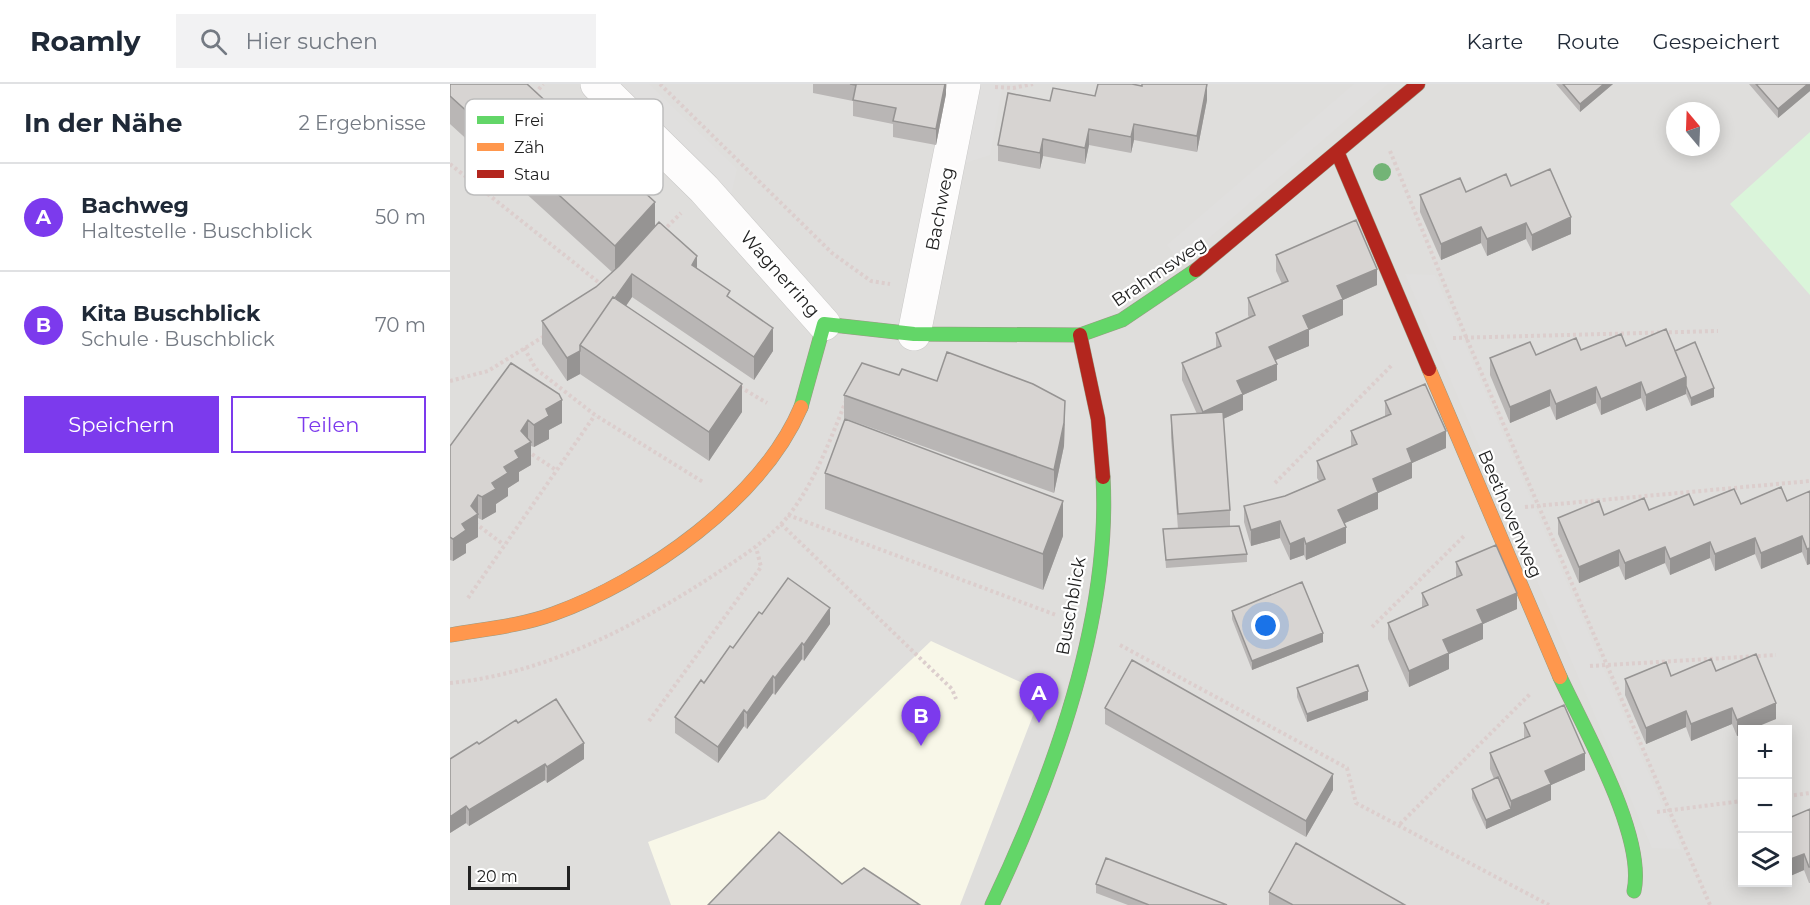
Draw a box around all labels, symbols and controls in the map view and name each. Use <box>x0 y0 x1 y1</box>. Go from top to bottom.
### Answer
search box <box>176 14 596 68</box>
text: Roamly <box>30 24 140 58</box>
icon: search <box>197 25 230 58</box>
text: Hier suchen <box>245 28 378 55</box>
text: Karte <box>1467 29 1523 54</box>
text: Route <box>1556 29 1619 54</box>
text: Gespeichert <box>1652 29 1780 54</box>
legend <box>465 99 663 195</box>
north arrow <box>1666 102 1720 156</box>
text: In der Nähe <box>24 107 182 139</box>
text: 2 Ergebnisse <box>298 111 426 135</box>
text: Frei <box>514 111 544 130</box>
text: Zäh <box>514 138 545 157</box>
text: Stau <box>514 165 550 184</box>
street label: Bachweg <box>921 165 959 253</box>
text: Bachweg <box>81 192 189 219</box>
text: A <box>36 205 51 229</box>
text: 50 m <box>375 205 426 229</box>
text: Haltestelle · Buschblick <box>81 219 312 243</box>
street label: Wagnerring <box>736 226 824 322</box>
street label: Brahmsweg <box>1108 232 1210 312</box>
text: Kita Buschblick <box>81 300 260 327</box>
text: B <box>36 313 51 337</box>
text: 70 m <box>375 313 426 337</box>
text: Schule · Buschblick <box>81 327 275 351</box>
button: Speichern <box>24 396 219 453</box>
button: Teilen <box>231 396 426 453</box>
street label: Beethovenweg <box>1473 447 1547 581</box>
street label: Buschblick <box>1052 555 1090 657</box>
your location <box>1251 611 1280 640</box>
pin: A <box>1020 674 1058 723</box>
pin: B <box>902 696 940 746</box>
map controls <box>1738 725 1792 887</box>
button: + <box>1738 725 1792 779</box>
button: − <box>1738 779 1792 833</box>
button: layers <box>1738 833 1792 887</box>
scale bar <box>468 863 570 890</box>
text: 20 m <box>477 867 518 886</box>

